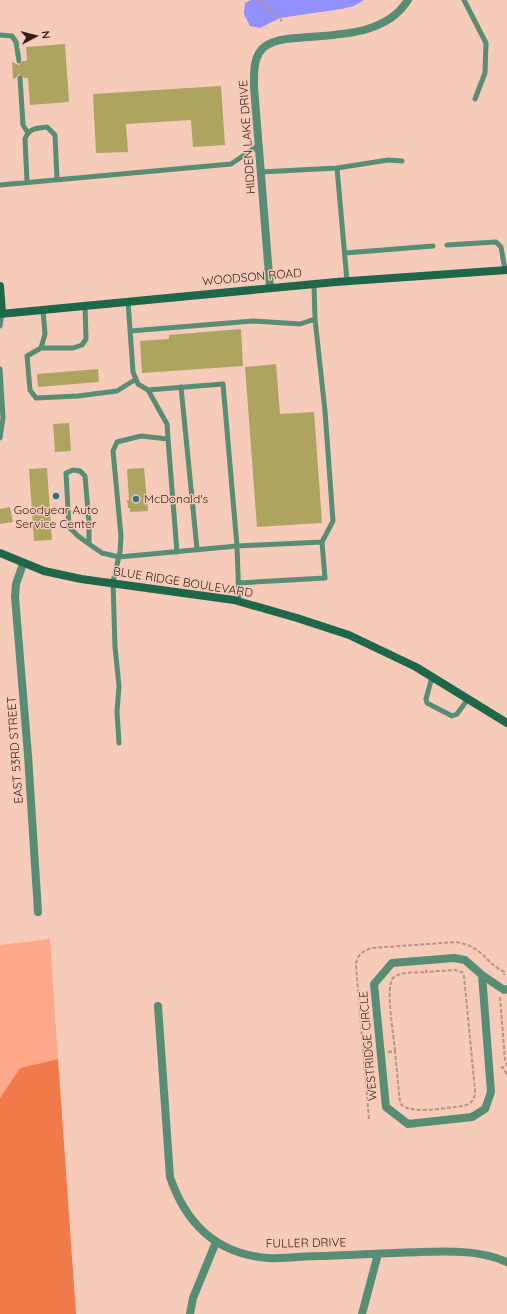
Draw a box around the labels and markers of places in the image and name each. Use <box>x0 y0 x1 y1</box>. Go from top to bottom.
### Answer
marker: Goodyear Auto Service Center <box>51 491 61 501</box>
place label: McDonald's <box>144 491 209 506</box>
marker: McDonald's <box>131 494 141 504</box>
place label: Goodyear Auto Service Center <box>14 502 98 531</box>

